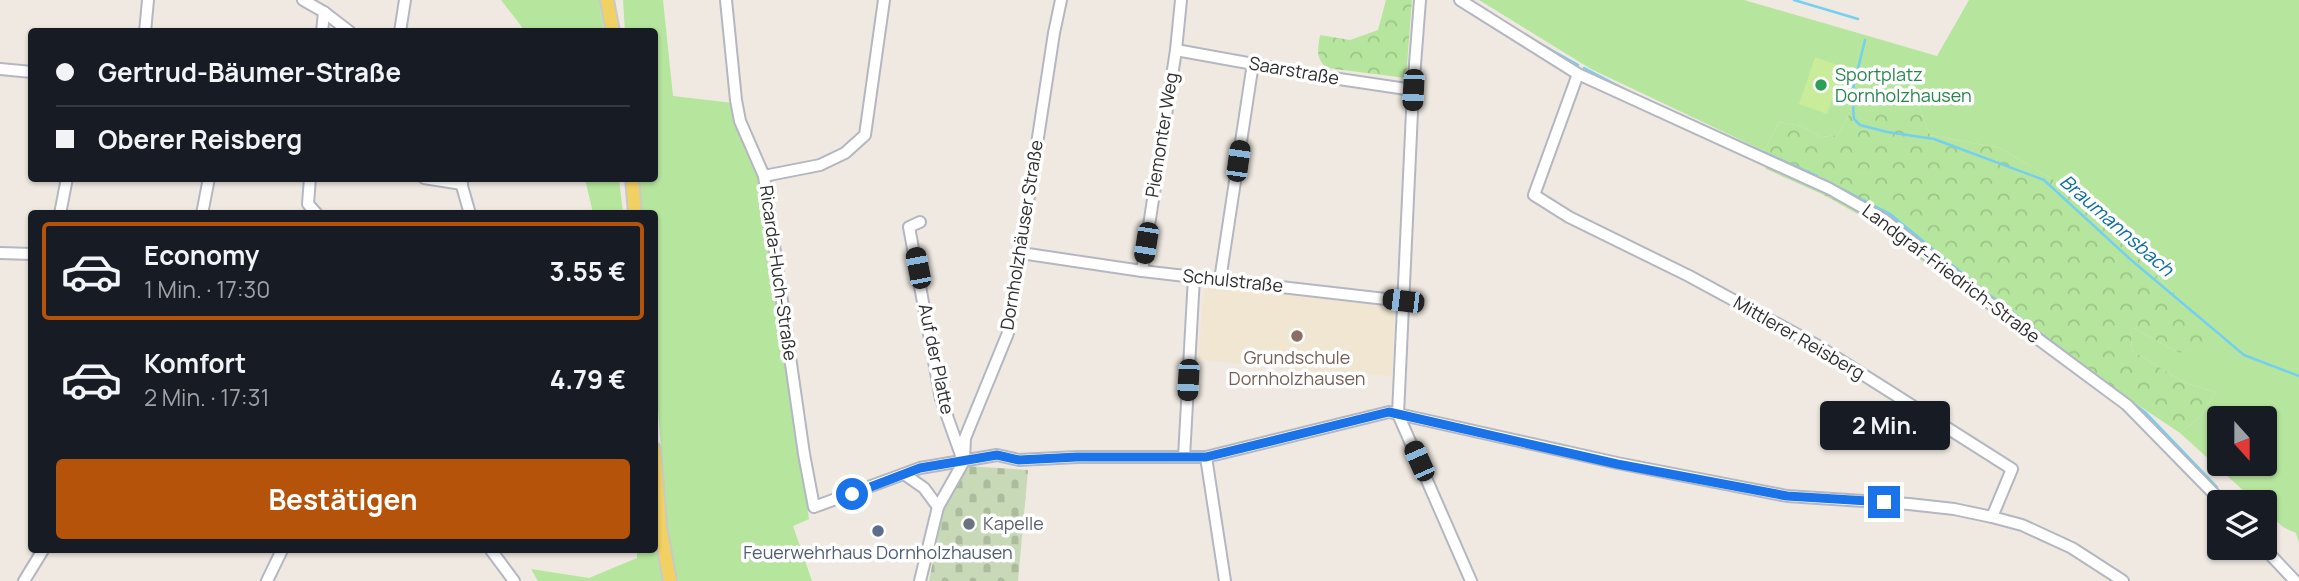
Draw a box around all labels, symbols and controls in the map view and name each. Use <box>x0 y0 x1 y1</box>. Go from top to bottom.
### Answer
street label: Saarstraße <box>1247 50 1341 90</box>
text: Gertrud-Bäumer-Straße <box>98 54 401 90</box>
place label: Sportplatz Dornholzhausen <box>1835 62 1972 107</box>
car <box>1402 68 1425 112</box>
street label: Piemonter Weg <box>1139 71 1183 199</box>
marker: Sportplatz Dornholzhausen <box>1813 77 1829 93</box>
text: Oberer Reisberg <box>98 121 302 157</box>
street label: Dornholzhäuser Straße <box>994 138 1048 332</box>
car <box>1225 139 1252 183</box>
water label: Braumannsbach <box>2055 168 2180 282</box>
street label: Ricarda-Huch-Straße <box>755 184 803 362</box>
street label: Landgraf-Friedrich-Straße <box>1858 198 2045 348</box>
car <box>1133 221 1160 265</box>
text: Economy <box>144 237 259 273</box>
icon: car <box>60 240 123 303</box>
car <box>904 245 933 291</box>
text: 3.55 € <box>550 253 626 289</box>
street label: Schulstraße <box>1182 263 1284 297</box>
text: 1 Min. · 17:30 <box>144 273 270 305</box>
car <box>1381 288 1426 314</box>
street label: Mittlerer Reisberg <box>1729 290 1870 384</box>
street label: Auf der Platte <box>914 301 960 416</box>
marker: Grundschule Dornholzhausen <box>1289 328 1305 344</box>
text: Komfort <box>144 345 246 381</box>
place label: Grundschule Dornholzhausen <box>1229 345 1365 390</box>
icon: car <box>60 348 123 411</box>
car <box>1177 358 1200 402</box>
text: 4.79 € <box>550 361 626 397</box>
text: 2 Min. · 17:31 <box>144 381 269 413</box>
callout: 2 Min. <box>1819 400 1949 449</box>
north arrow <box>2207 406 2277 476</box>
map controls <box>2207 406 2277 560</box>
text: 2 Min. <box>1852 409 1918 441</box>
car <box>1401 438 1438 484</box>
button: Bestätigen <box>56 459 630 539</box>
route start <box>836 478 868 510</box>
route end <box>1868 486 1900 518</box>
button: layers <box>2207 490 2277 560</box>
place label: Kapelle <box>983 511 1044 535</box>
marker: Kapelle <box>961 516 977 532</box>
marker: Feuerwehrhaus Dornholzhausen <box>870 523 886 539</box>
place label: Feuerwehrhaus Dornholzhausen <box>743 540 1013 564</box>

